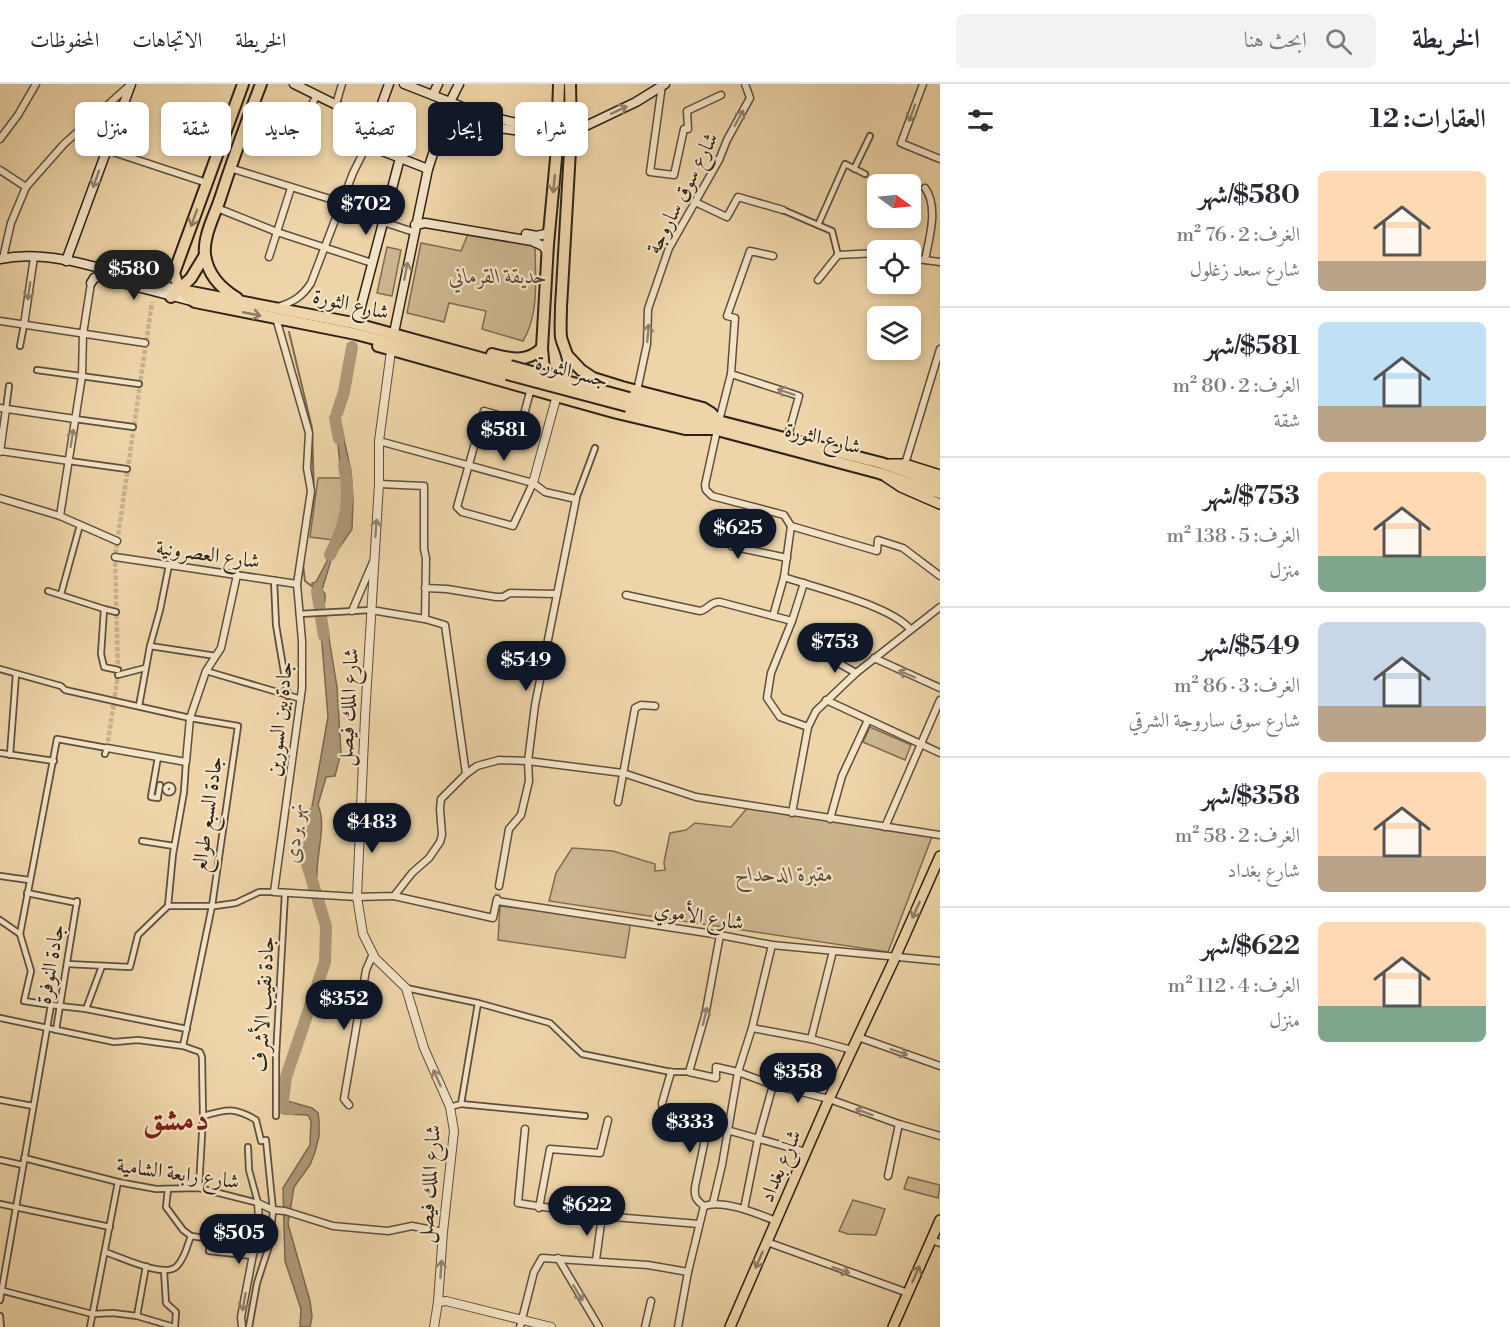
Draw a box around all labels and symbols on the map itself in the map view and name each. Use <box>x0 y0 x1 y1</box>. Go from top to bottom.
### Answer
one-way arrow <box>609 104 627 116</box>
one-way arrow <box>906 104 917 122</box>
one-way arrow <box>733 110 745 127</box>
street label: شارع سوق ساروجة <box>641 128 728 260</box>
one-way arrow <box>90 169 101 188</box>
one-way arrow <box>548 174 559 194</box>
north arrow <box>867 174 921 228</box>
pin: $702 <box>330 185 402 236</box>
one-way arrow <box>187 208 198 227</box>
pin: $580 <box>98 250 170 301</box>
one-way arrow <box>401 261 412 281</box>
park label: حديقة القرماني <box>449 264 547 293</box>
one-way arrow <box>23 280 34 300</box>
street label: شارع الثورة <box>309 284 391 330</box>
one-way arrow <box>242 309 262 320</box>
one-way arrow <box>643 324 654 344</box>
street label: جسر الثورة <box>532 350 611 394</box>
one-way arrow <box>777 386 796 397</box>
pin: $581 <box>468 411 540 462</box>
street label: شارع الثورة <box>781 417 864 465</box>
one-way arrow <box>67 428 78 448</box>
pin: $625 <box>702 509 774 560</box>
one-way arrow <box>371 518 382 538</box>
street label: شارع العصرونية <box>154 535 261 579</box>
pin: $753 <box>799 623 871 674</box>
pin: $549 <box>490 641 562 692</box>
street label: شارع الملك فيصل <box>333 647 369 767</box>
street label: جادة بين السورين <box>261 660 299 778</box>
one-way arrow <box>898 668 916 679</box>
street label: جادة السبع طوالع <box>187 755 234 874</box>
water label: نهر بردى <box>279 802 310 864</box>
pin: $483 <box>336 803 408 854</box>
park label: مقبرة الدحداح <box>735 862 833 893</box>
street label: شارع الأموي <box>652 894 746 941</box>
one-way arrow <box>910 900 922 918</box>
street label: جادة النوفرة <box>31 922 71 1006</box>
street label: جادة نقيب الأشرف <box>244 935 281 1073</box>
pin: $352 <box>308 980 380 1031</box>
one-way arrow <box>700 1007 711 1026</box>
one-way arrow <box>889 1047 908 1058</box>
pin: $358 <box>762 1053 834 1104</box>
one-way arrow <box>431 1069 442 1087</box>
district label: دمشق <box>143 1100 209 1141</box>
pin: $333 <box>654 1103 726 1154</box>
one-way arrow <box>855 1105 874 1116</box>
street label: شارع الملك فيصل <box>413 1124 451 1244</box>
street label: شارع بغداد <box>754 1126 811 1208</box>
street label: شارع رابعة الشامية <box>114 1152 241 1199</box>
pin: $622 <box>551 1186 623 1237</box>
pin: $505 <box>203 1214 275 1265</box>
one-way arrow <box>753 1250 764 1269</box>
one-way arrow <box>435 1259 446 1279</box>
one-way arrow <box>831 1265 850 1276</box>
one-way arrow <box>911 1265 923 1283</box>
one-way arrow <box>573 1284 585 1301</box>
one-way arrow <box>238 1291 249 1311</box>

